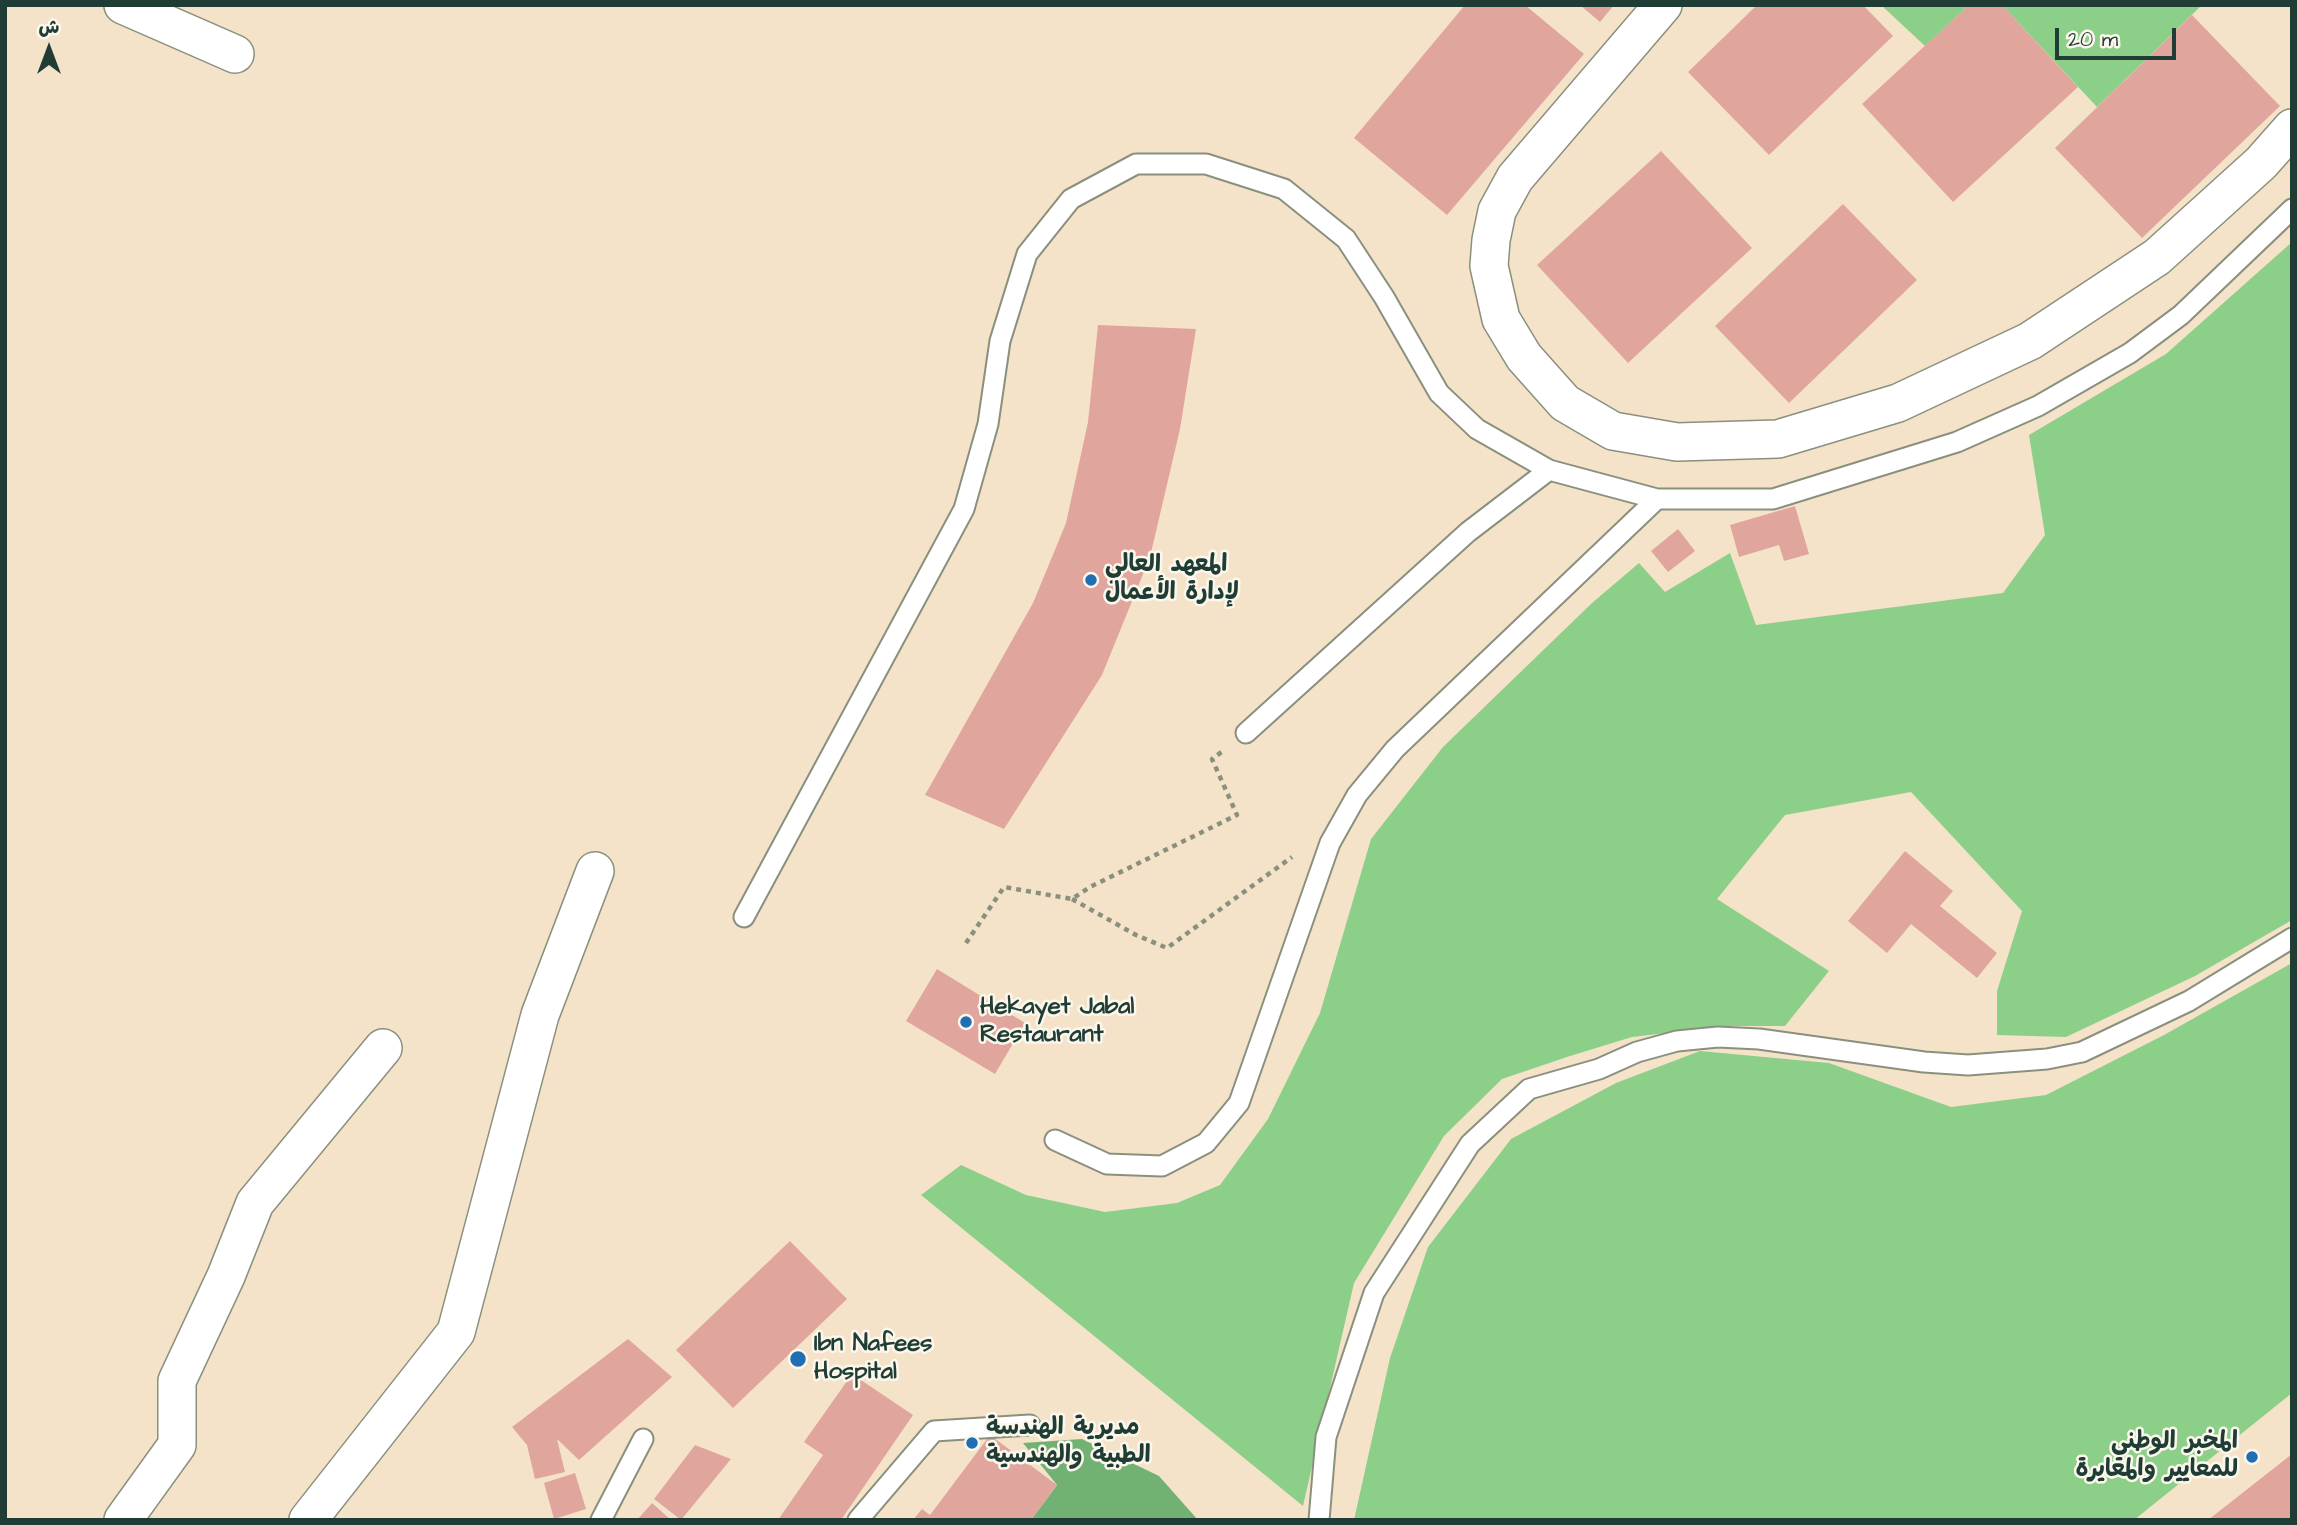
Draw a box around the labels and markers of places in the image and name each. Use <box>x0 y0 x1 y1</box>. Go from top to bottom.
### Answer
place label: المعهد العالي لإدارة الأعمال <box>1105 552 1239 608</box>
marker: المعهد العالي لإدارة الأعمال <box>1083 572 1099 588</box>
place label: Hekayet Jabal Restaurant <box>980 994 1134 1050</box>
marker: Hekayet Jabal Restaurant <box>958 1014 974 1030</box>
place label: Ibn Nafees Hospital <box>814 1331 932 1387</box>
marker: Ibn Nafees Hospital <box>788 1349 808 1369</box>
place label: مديرية الهندسة الطبية والهندسية <box>986 1415 1151 1471</box>
place label: المخبر الوطني للمعايير والمعايرة <box>2075 1429 2238 1485</box>
marker: مديرية الهندسة الطبية والهندسية <box>964 1435 980 1451</box>
marker: المخبر الوطني للمعايير والمعايرة <box>2244 1449 2260 1465</box>

